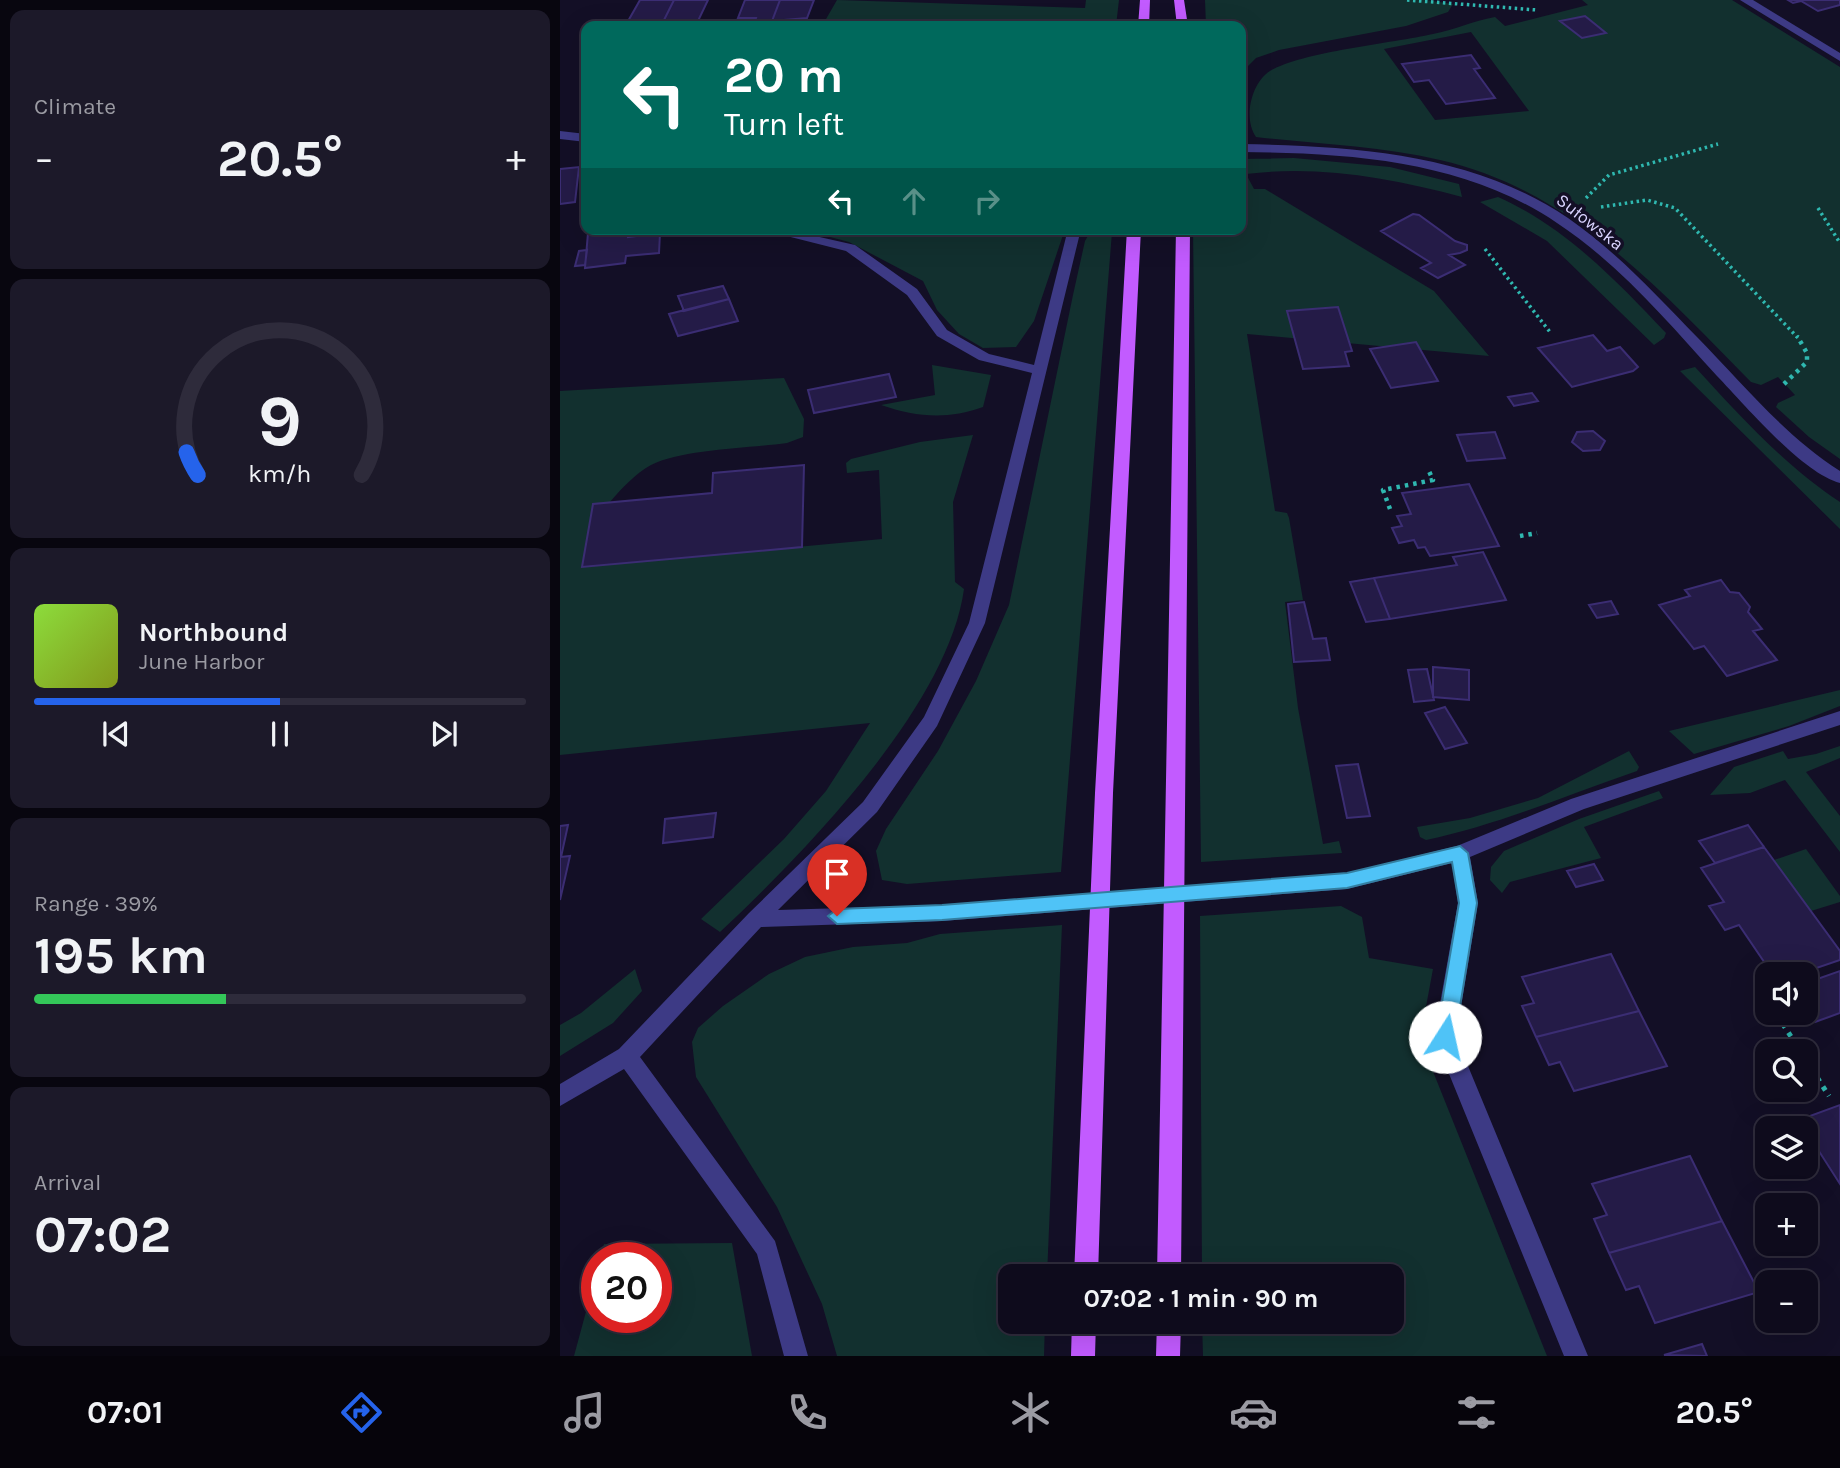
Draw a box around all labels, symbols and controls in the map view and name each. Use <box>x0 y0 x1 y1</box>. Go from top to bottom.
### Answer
text: 20 m <box>724 47 844 104</box>
icon: left <box>609 49 700 140</box>
text: Climate <box>34 93 116 120</box>
text: Turn left <box>724 106 844 143</box>
text: 20.5° <box>217 128 343 189</box>
text: − <box>34 136 54 181</box>
text: + <box>506 136 526 181</box>
icon: left <box>822 182 860 220</box>
icon: ahead <box>895 182 933 220</box>
icon: right <box>968 182 1006 220</box>
street label: Sułowska <box>1552 189 1628 255</box>
text: 9 <box>258 378 302 463</box>
text: km/h <box>248 459 312 488</box>
text: Northbound <box>139 617 288 648</box>
text: June Harbor <box>139 648 264 675</box>
icon: previous <box>97 715 135 753</box>
icon: pause <box>261 715 299 753</box>
icon: next <box>425 715 463 753</box>
pin <box>807 844 867 916</box>
icon: arrive <box>818 855 856 893</box>
text: Range · 39% <box>34 890 158 917</box>
text: 195 km <box>34 925 208 986</box>
map controls <box>1755 962 1818 1333</box>
button: sound <box>1755 962 1818 1025</box>
position arrow <box>1408 1000 1482 1074</box>
button: search <box>1755 1039 1818 1102</box>
button: layers <box>1755 1116 1818 1179</box>
text: Arrival <box>34 1169 101 1196</box>
button: + <box>1755 1193 1818 1256</box>
text: 07:02 <box>34 1204 171 1265</box>
speed limit sign: 20 <box>581 1242 672 1333</box>
button: − <box>1755 1270 1818 1333</box>
text: 07:02 · 1 min · 90 m <box>1084 1283 1318 1314</box>
icon: directions <box>337 1388 386 1437</box>
icon: music <box>560 1388 609 1437</box>
icon: phone <box>783 1388 832 1437</box>
icon: climate <box>1006 1388 1055 1437</box>
icon: car <box>1229 1388 1278 1437</box>
icon: filters <box>1452 1388 1501 1437</box>
text: 07:01 <box>87 1394 163 1431</box>
text: 20.5° <box>1675 1394 1753 1431</box>

